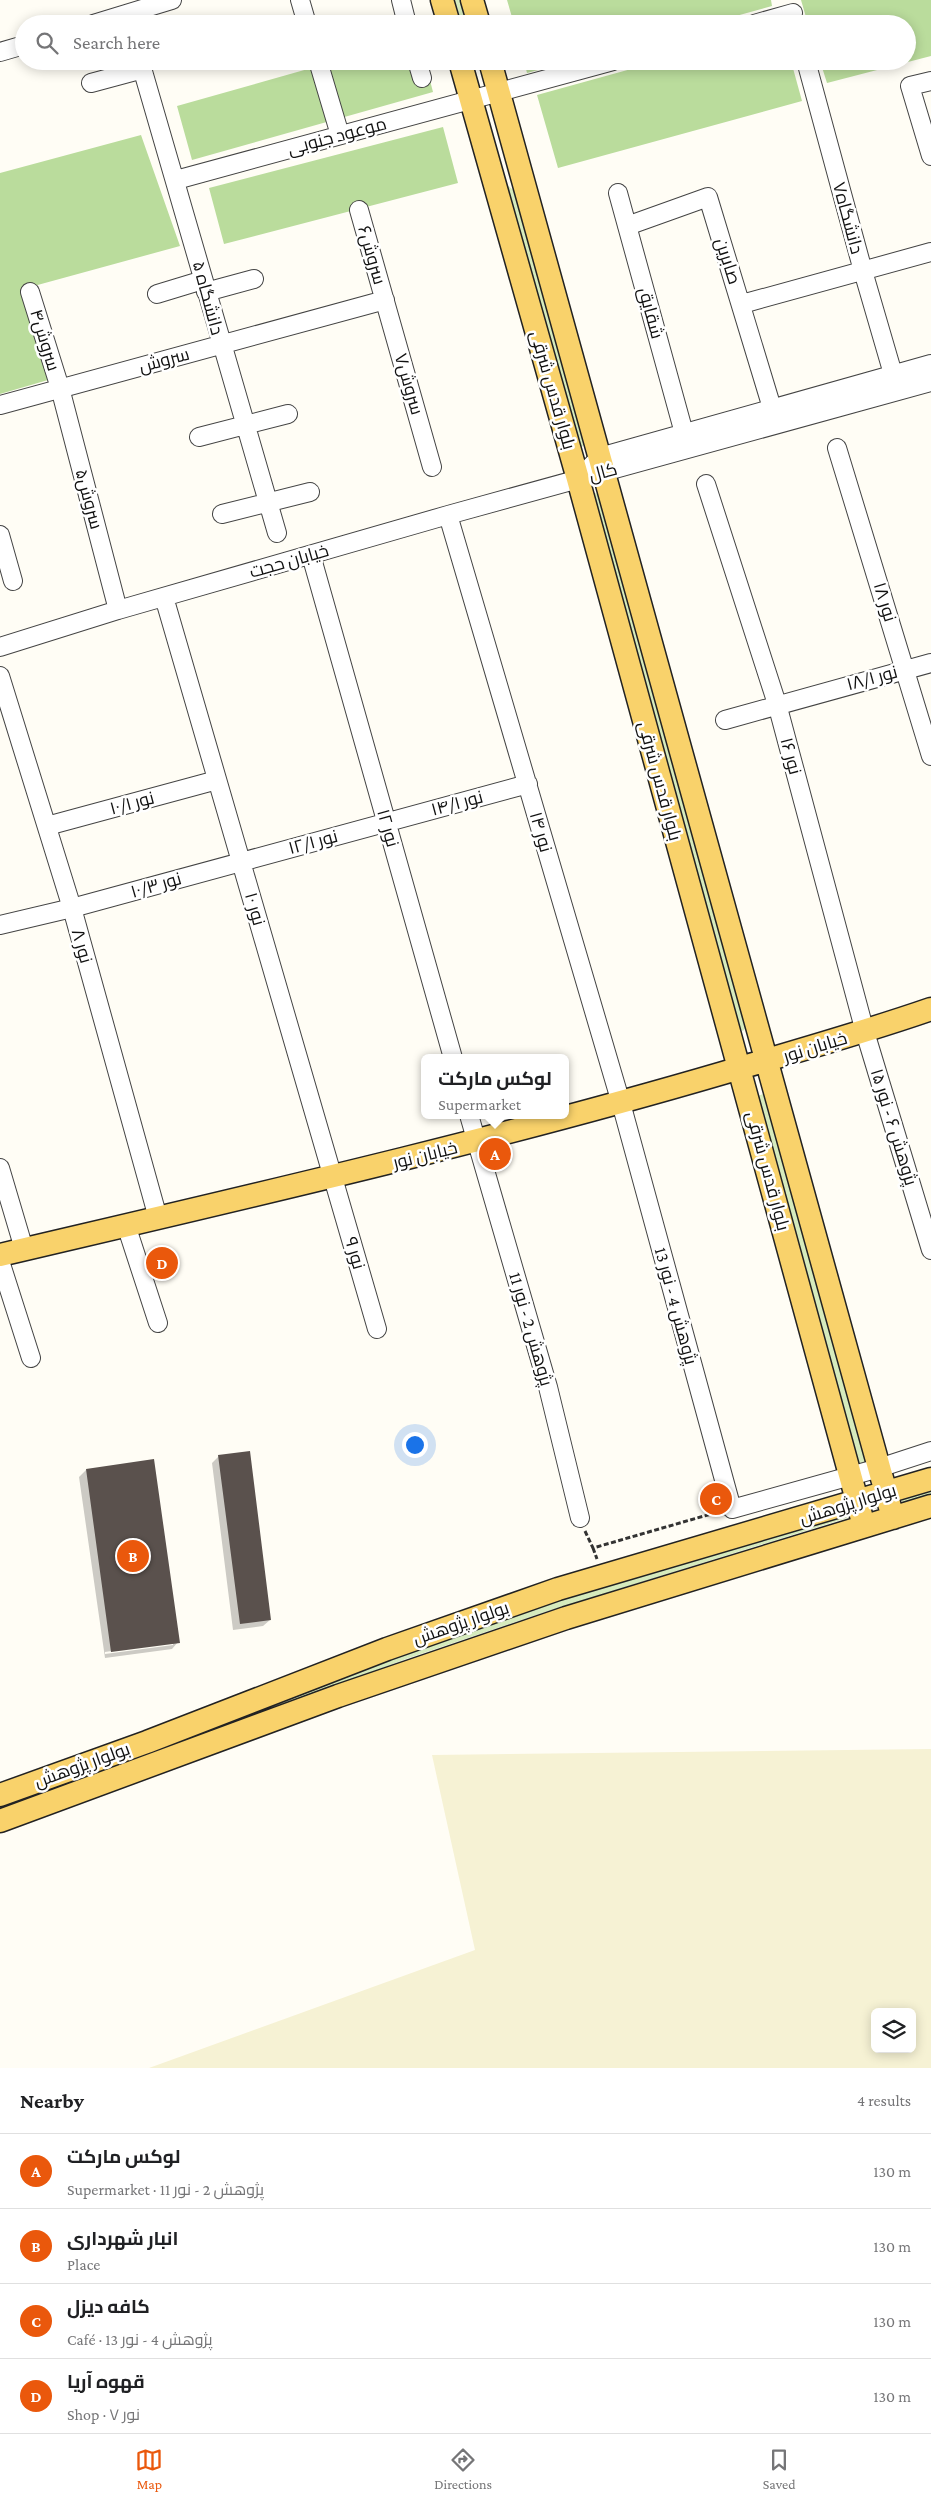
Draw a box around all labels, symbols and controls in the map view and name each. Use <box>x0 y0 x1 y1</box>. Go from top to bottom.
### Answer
search box <box>15 15 916 70</box>
icon: search <box>33 29 61 57</box>
text: Search here <box>73 32 160 53</box>
street label: موعود جنوبی <box>285 113 389 160</box>
street label: دانشگاه۷ <box>829 180 867 256</box>
street label: سروش۶ <box>353 223 390 287</box>
street label: صابرین <box>710 235 745 287</box>
street label: دانشگاه ۵ <box>189 259 227 337</box>
street label: شقایق <box>633 285 667 342</box>
street label: سروش۴ <box>25 307 64 374</box>
street label: بلوار قدس شرقی <box>526 328 580 452</box>
street label: سروش <box>136 344 192 377</box>
street label: سروش۷ <box>390 351 427 417</box>
street label: کال <box>587 459 620 486</box>
street label: سروش۵ <box>70 467 107 532</box>
street label: خیابان حجت <box>247 540 331 583</box>
street label: نور ۱۸ <box>869 580 900 624</box>
street label: نور ۱۸/۱ <box>844 662 900 695</box>
street label: بلوار قدس شرقی <box>634 719 686 843</box>
street label: نور ۱۶ <box>776 735 806 777</box>
street label: نور ۱۰/۱ <box>107 787 157 819</box>
street label: نور ۱۴/۱ <box>429 787 485 820</box>
street label: نور ۱۲ <box>372 807 403 849</box>
street label: نور ۱۴ <box>525 810 556 855</box>
street label: نور ۱۲/۱ <box>286 826 340 859</box>
street label: نور ۱۰/۳ <box>128 868 184 903</box>
street label: نور ۱۰ <box>240 890 269 928</box>
street label: نور ۸ <box>67 927 96 966</box>
street label: خیابان نور <box>780 1028 850 1067</box>
popup <box>421 1054 569 1119</box>
street label: پژوهش ۶ - نور ۱۵ <box>865 1066 921 1188</box>
text: لوکس مارکت <box>438 1068 552 1089</box>
text: Supermarket <box>438 1096 521 1113</box>
street label: بلوار قدس شرقی <box>742 1109 794 1233</box>
pin: A <box>479 1135 511 1173</box>
street label: خیابان نور <box>390 1137 460 1174</box>
street label: نور ۹ <box>340 1235 369 1272</box>
pin: D <box>146 1244 178 1282</box>
street label: پژوهش 4 - نور 13 <box>649 1245 701 1368</box>
street label: پژوهش 2 - نور 11 <box>503 1270 557 1389</box>
your location <box>402 1432 428 1458</box>
pin: C <box>700 1480 732 1518</box>
street label: بولوار پژوهش <box>797 1480 899 1530</box>
pin: B <box>117 1537 149 1575</box>
street label: بولوار پژوهش <box>410 1597 512 1651</box>
street label: بولوار پژوهش <box>31 1738 133 1793</box>
map controls <box>871 2008 916 2053</box>
button: layers <box>871 2008 916 2053</box>
text: Nearby <box>20 2089 84 2113</box>
text: 4 results <box>857 2092 911 2109</box>
text: لوکس مارکت <box>67 2146 181 2167</box>
text: A <box>31 2163 41 2180</box>
text: 130 m <box>873 2163 911 2180</box>
text: Supermarket · پژوهش 2 - نور 11 <box>67 2181 264 2198</box>
text: انبار شهرداری <box>67 2228 178 2249</box>
text: B <box>31 2238 41 2255</box>
text: 130 m <box>873 2238 911 2255</box>
text: Place <box>67 2256 100 2273</box>
text: کافه دیزل <box>67 2296 150 2317</box>
text: C <box>31 2313 41 2330</box>
text: 130 m <box>873 2313 911 2330</box>
text: Café · پژوهش 4 - نور 13 <box>67 2331 212 2348</box>
text: قهوه آریا <box>67 2371 145 2392</box>
text: D <box>30 2388 42 2405</box>
text: 130 m <box>873 2388 911 2405</box>
text: Shop · نور ۷ <box>67 2406 140 2423</box>
tab: Map <box>135 2446 163 2492</box>
tab: Directions <box>434 2446 492 2492</box>
tab: Saved <box>763 2446 796 2492</box>

